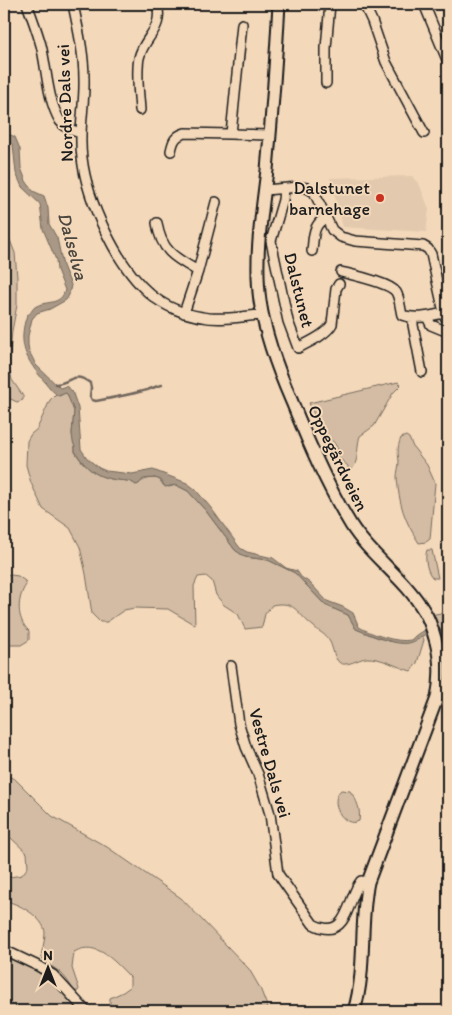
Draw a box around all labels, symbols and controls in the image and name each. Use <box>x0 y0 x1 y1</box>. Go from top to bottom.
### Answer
street label: Nordre Dals vei <box>52 44 78 162</box>
place label: Dalstunet barnehage <box>289 177 370 220</box>
marker: Dalstunet barnehage <box>374 192 386 204</box>
water label: Dalselva <box>53 210 93 283</box>
street label: Dalstunet <box>279 250 319 330</box>
street label: Oppegårdveien <box>303 401 373 515</box>
street label: Vestre Dals vei <box>244 706 296 820</box>
north arrow <box>22 942 72 992</box>
text: N <box>43 947 53 964</box>

